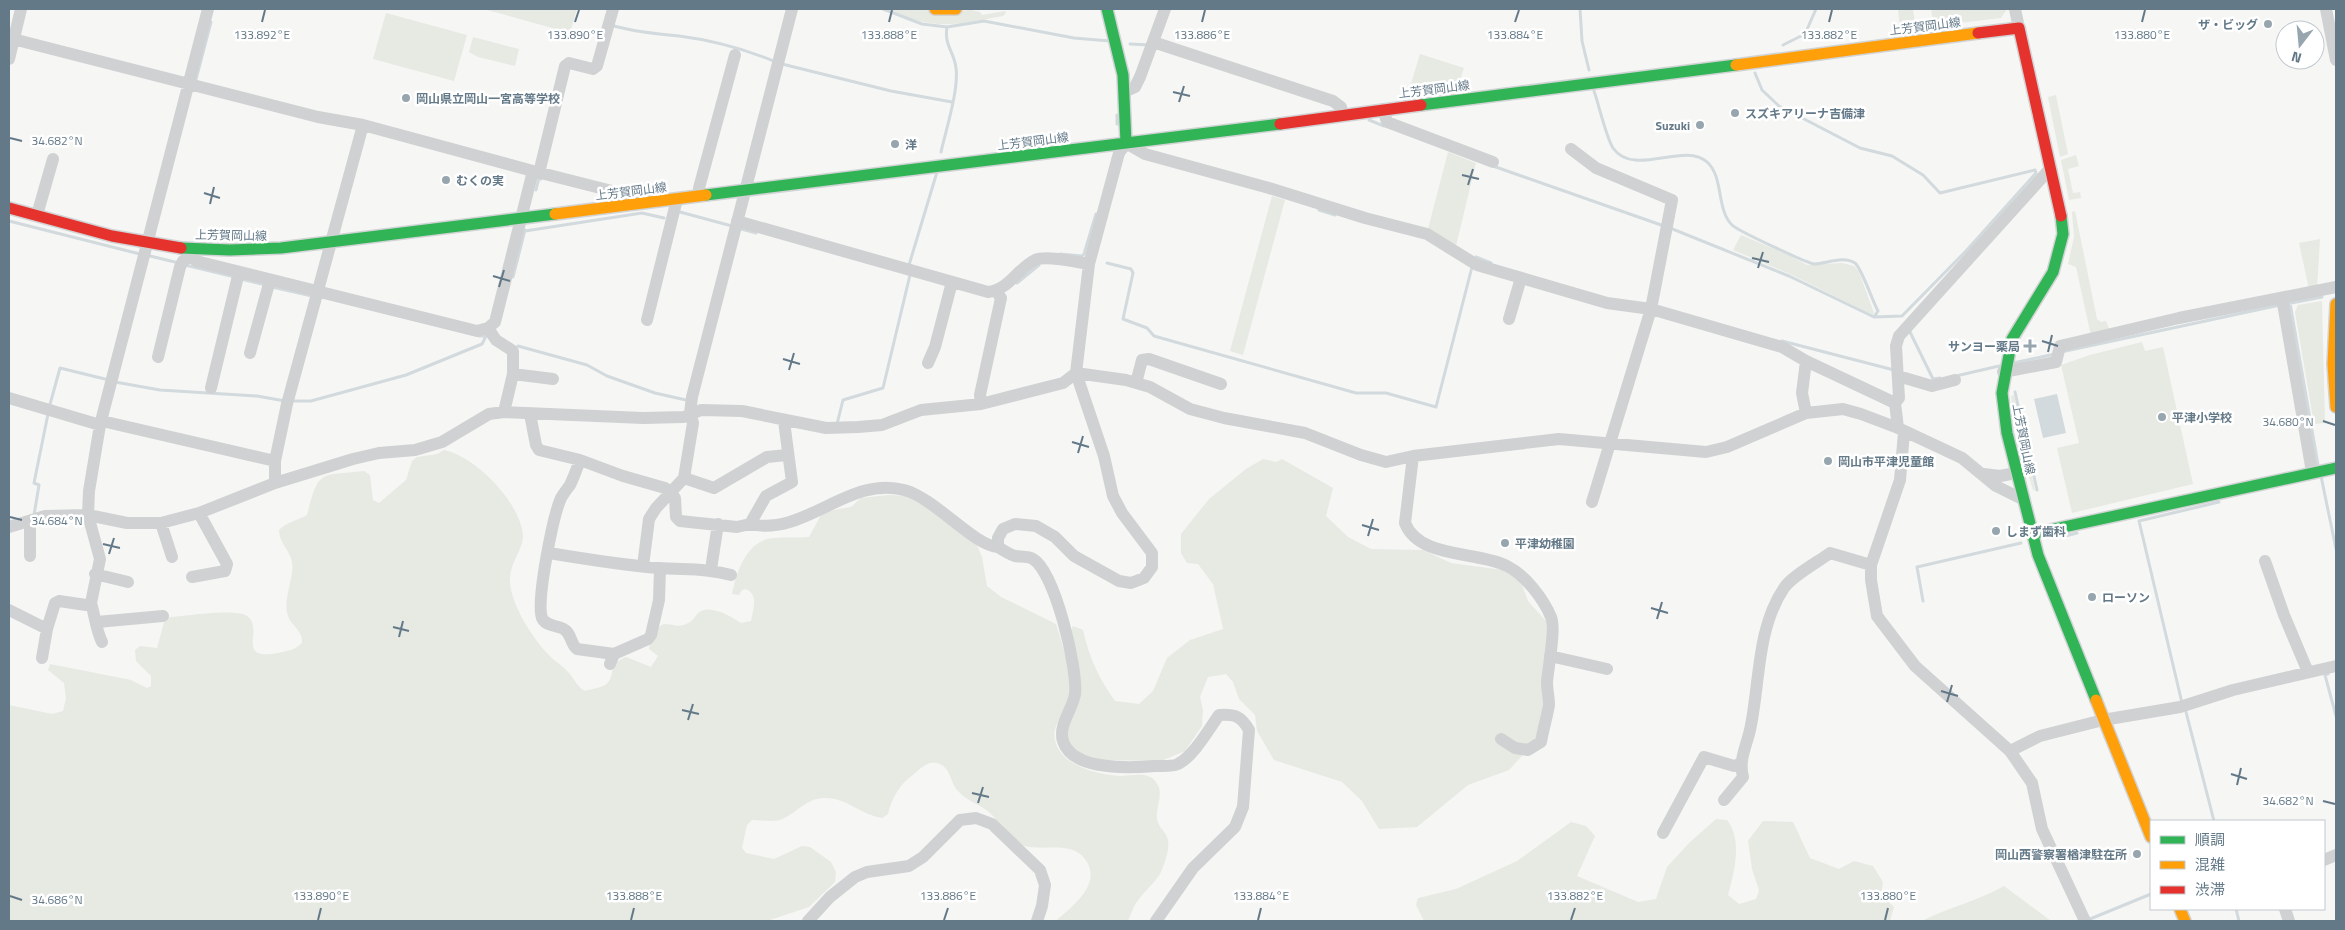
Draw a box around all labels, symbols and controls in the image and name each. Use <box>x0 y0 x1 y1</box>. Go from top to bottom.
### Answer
street label: 上芳賀岡山線 <box>1888 12 1962 40</box>
place label: ザ・ビッグ <box>2198 15 2258 34</box>
marker: ザ・ビッグ <box>2262 18 2274 30</box>
north arrow <box>2275 20 2325 70</box>
text: 133.892°E <box>234 25 290 44</box>
text: 133.890°E <box>547 25 603 44</box>
text: 133.888°E <box>861 25 917 44</box>
text: 133.886°E <box>1174 25 1230 44</box>
text: 133.884°E <box>1487 25 1543 44</box>
text: 133.882°E <box>1801 25 1857 44</box>
text: 133.880°E <box>2114 25 2170 44</box>
text: N <box>2289 47 2304 69</box>
street label: 上芳賀岡山線 <box>1397 75 1471 103</box>
place label: 岡山県立岡山一宮高等学校 <box>416 89 560 108</box>
marker: 岡山県立岡山一宮高等学校 <box>400 92 412 104</box>
place label: スズキアリーナ吉備津 <box>1745 104 1865 123</box>
marker: スズキアリーナ吉備津 <box>1729 107 1741 119</box>
place label: Suzuki <box>1655 116 1690 135</box>
marker: Suzuki <box>1694 119 1706 131</box>
street label: 上芳賀岡山線 <box>996 127 1070 155</box>
text: 34.682°N <box>31 131 83 150</box>
place label: 洋 <box>905 135 917 154</box>
marker: 洋 <box>889 138 901 150</box>
place label: むくの実 <box>456 171 504 190</box>
marker: むくの実 <box>440 174 452 186</box>
street label: 上芳賀岡山線 <box>594 177 668 205</box>
street label: 上芳賀岡山線 <box>195 225 267 245</box>
place label: サンヨー薬局 <box>1948 337 2020 356</box>
marker: サンヨー薬局 <box>2024 340 2036 352</box>
street label: 上芳賀岡山線 <box>2008 402 2040 476</box>
place label: 平津小学校 <box>2172 408 2232 427</box>
marker: 平津小学校 <box>2156 411 2168 423</box>
text: 34.680°N <box>2262 412 2314 431</box>
place label: 岡山市平津児童館 <box>1838 452 1934 471</box>
marker: 岡山市平津児童館 <box>1822 455 1834 467</box>
text: 34.684°N <box>31 511 83 530</box>
place label: しまず歯科 <box>2006 522 2066 541</box>
marker: しまず歯科 <box>1990 525 2002 537</box>
place label: 平津幼稚園 <box>1515 534 1575 553</box>
marker: 平津幼稚園 <box>1499 537 1511 549</box>
place label: ローソン <box>2102 588 2150 607</box>
marker: ローソン <box>2086 591 2098 603</box>
text: 34.682°N <box>2262 791 2314 810</box>
legend <box>2150 820 2325 910</box>
text: 順調 <box>2195 828 2225 851</box>
place label: 岡山西警察署楢津駐在所 <box>1995 845 2127 864</box>
marker: 岡山西警察署楢津駐在所 <box>2131 848 2143 860</box>
text: 混雑 <box>2195 853 2225 876</box>
text: 渋滞 <box>2195 878 2225 901</box>
text: 133.890°E <box>293 886 349 905</box>
text: 133.888°E <box>606 886 662 905</box>
text: 133.886°E <box>920 886 976 905</box>
text: 133.884°E <box>1233 886 1289 905</box>
text: 133.882°E <box>1547 886 1603 905</box>
text: 133.880°E <box>1860 886 1916 905</box>
text: 34.686°N <box>31 890 83 909</box>

